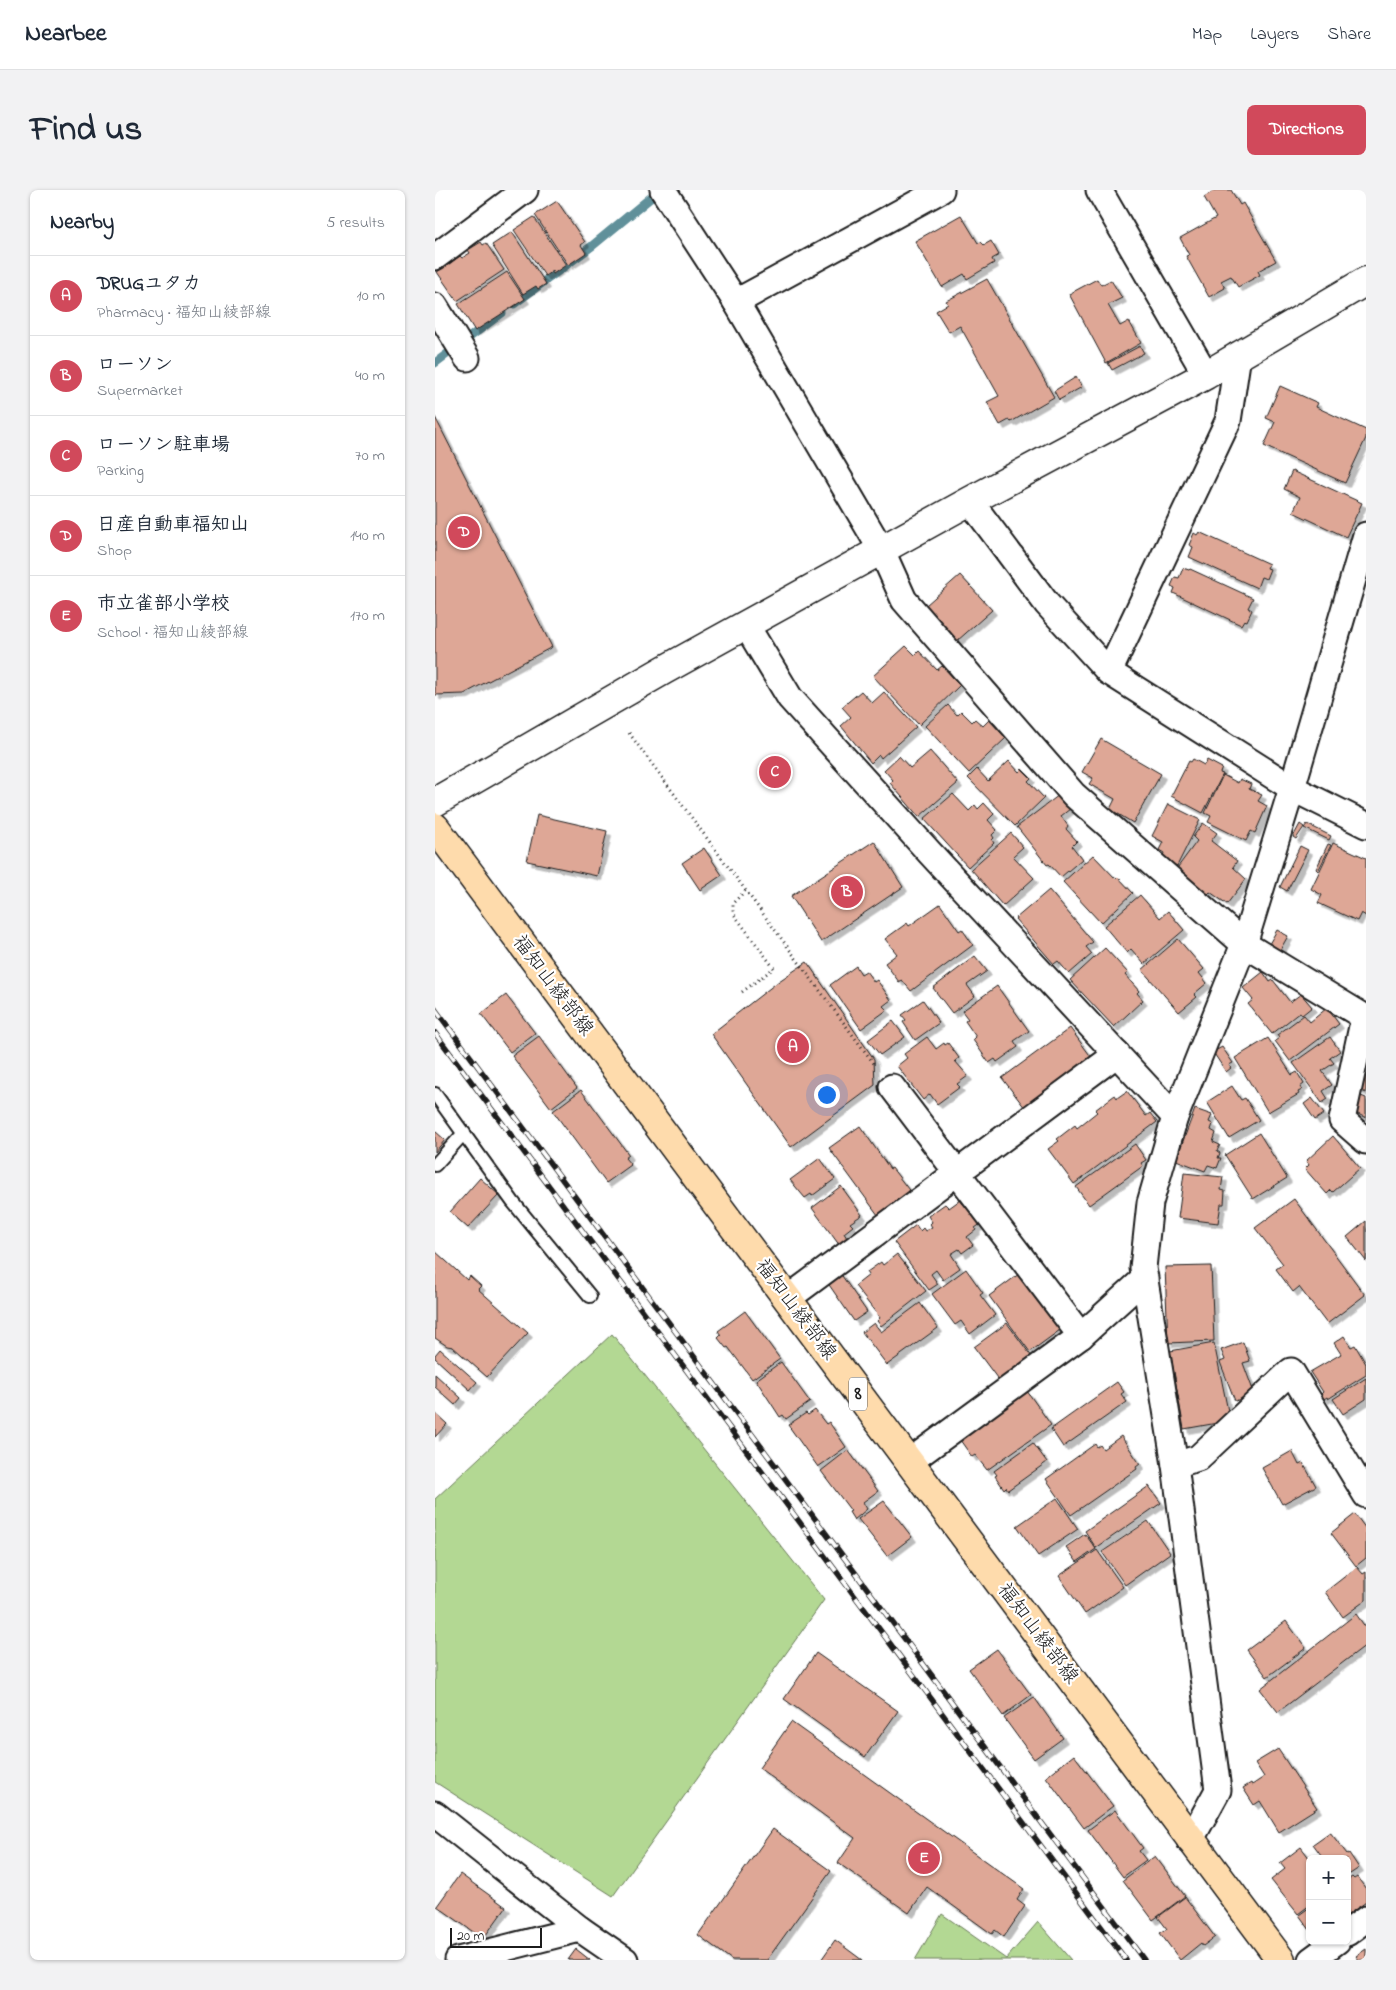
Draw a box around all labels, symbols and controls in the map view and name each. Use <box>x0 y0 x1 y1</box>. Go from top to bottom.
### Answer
text: Nearbee <box>25 17 107 52</box>
text: Map <box>1192 22 1222 48</box>
text: Layers <box>1250 22 1300 48</box>
text: Share <box>1328 22 1371 48</box>
text: Find us <box>30 105 142 156</box>
button: Directions <box>1247 105 1366 155</box>
text: Nearby <box>50 208 114 238</box>
text: 5 results <box>326 211 385 235</box>
text: DRUGユタカ <box>97 271 201 298</box>
text: A <box>61 284 71 308</box>
text: 10 m <box>357 284 385 308</box>
text: Pharmacy · 福知山綾部線 <box>97 301 271 325</box>
text: ローソン <box>97 352 173 379</box>
text: B <box>61 364 71 388</box>
text: 40 m <box>355 364 385 388</box>
text: Supermarket <box>97 379 183 403</box>
text: ローソン駐車場 <box>97 432 230 459</box>
text: C <box>62 444 70 468</box>
text: 70 m <box>355 444 385 468</box>
text: Parking <box>97 459 144 483</box>
text: 日産自動車福知山 <box>97 512 249 539</box>
pin: D <box>448 513 480 551</box>
text: D <box>60 524 72 548</box>
text: 140 m <box>350 524 385 548</box>
text: Shop <box>97 539 132 563</box>
text: 市立雀部小学校 <box>97 591 230 618</box>
text: E <box>61 604 71 628</box>
text: 170 m <box>350 604 385 628</box>
text: School · 福知山綾部線 <box>97 621 248 645</box>
pin: C <box>759 753 791 791</box>
pin: B <box>831 873 863 911</box>
street label: 福知山綾部線 <box>504 929 600 1043</box>
pin: A <box>777 1028 809 1066</box>
your location <box>814 1082 840 1108</box>
street label: 福知山綾部線 <box>747 1253 843 1367</box>
road number: 8 <box>849 1378 867 1410</box>
street label: 福知山綾部線 <box>989 1577 1085 1691</box>
pin: E <box>908 1839 940 1877</box>
map controls <box>1306 1855 1351 1945</box>
button: + <box>1306 1855 1351 1900</box>
button: − <box>1306 1900 1351 1945</box>
scale bar <box>450 1925 543 1948</box>
text: 20 m <box>457 1926 484 1947</box>

